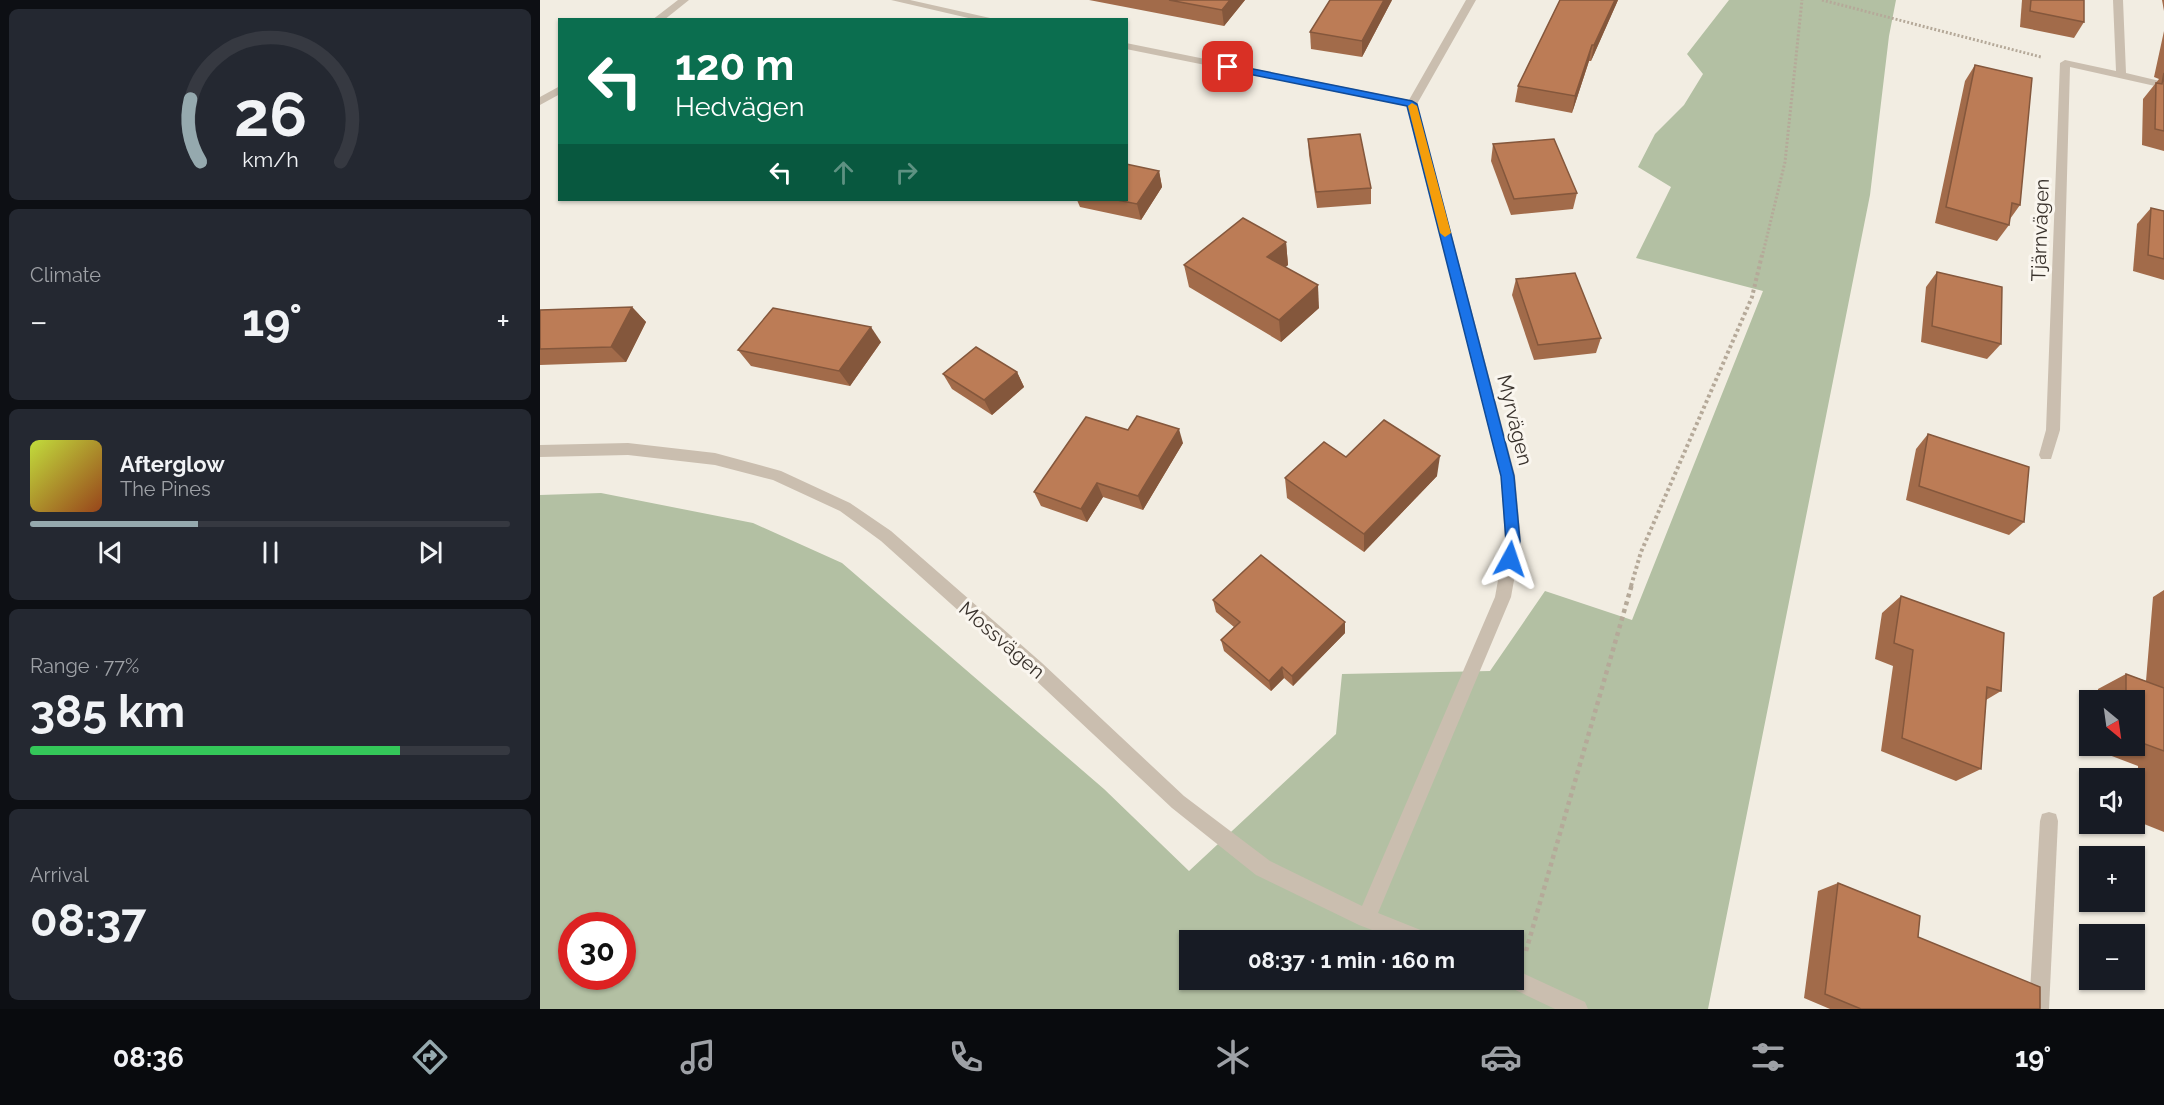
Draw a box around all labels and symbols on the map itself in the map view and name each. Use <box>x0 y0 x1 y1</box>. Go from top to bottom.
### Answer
pin <box>1202 41 1253 92</box>
street label: Tjärnvägen <box>2026 178 2054 282</box>
street label: Myrvägen <box>1492 372 1538 468</box>
position arrow <box>1478 527 1542 591</box>
street label: Mossvägen <box>954 596 1050 684</box>
north arrow <box>2079 690 2145 756</box>
speed limit sign: 30 <box>558 912 636 990</box>

